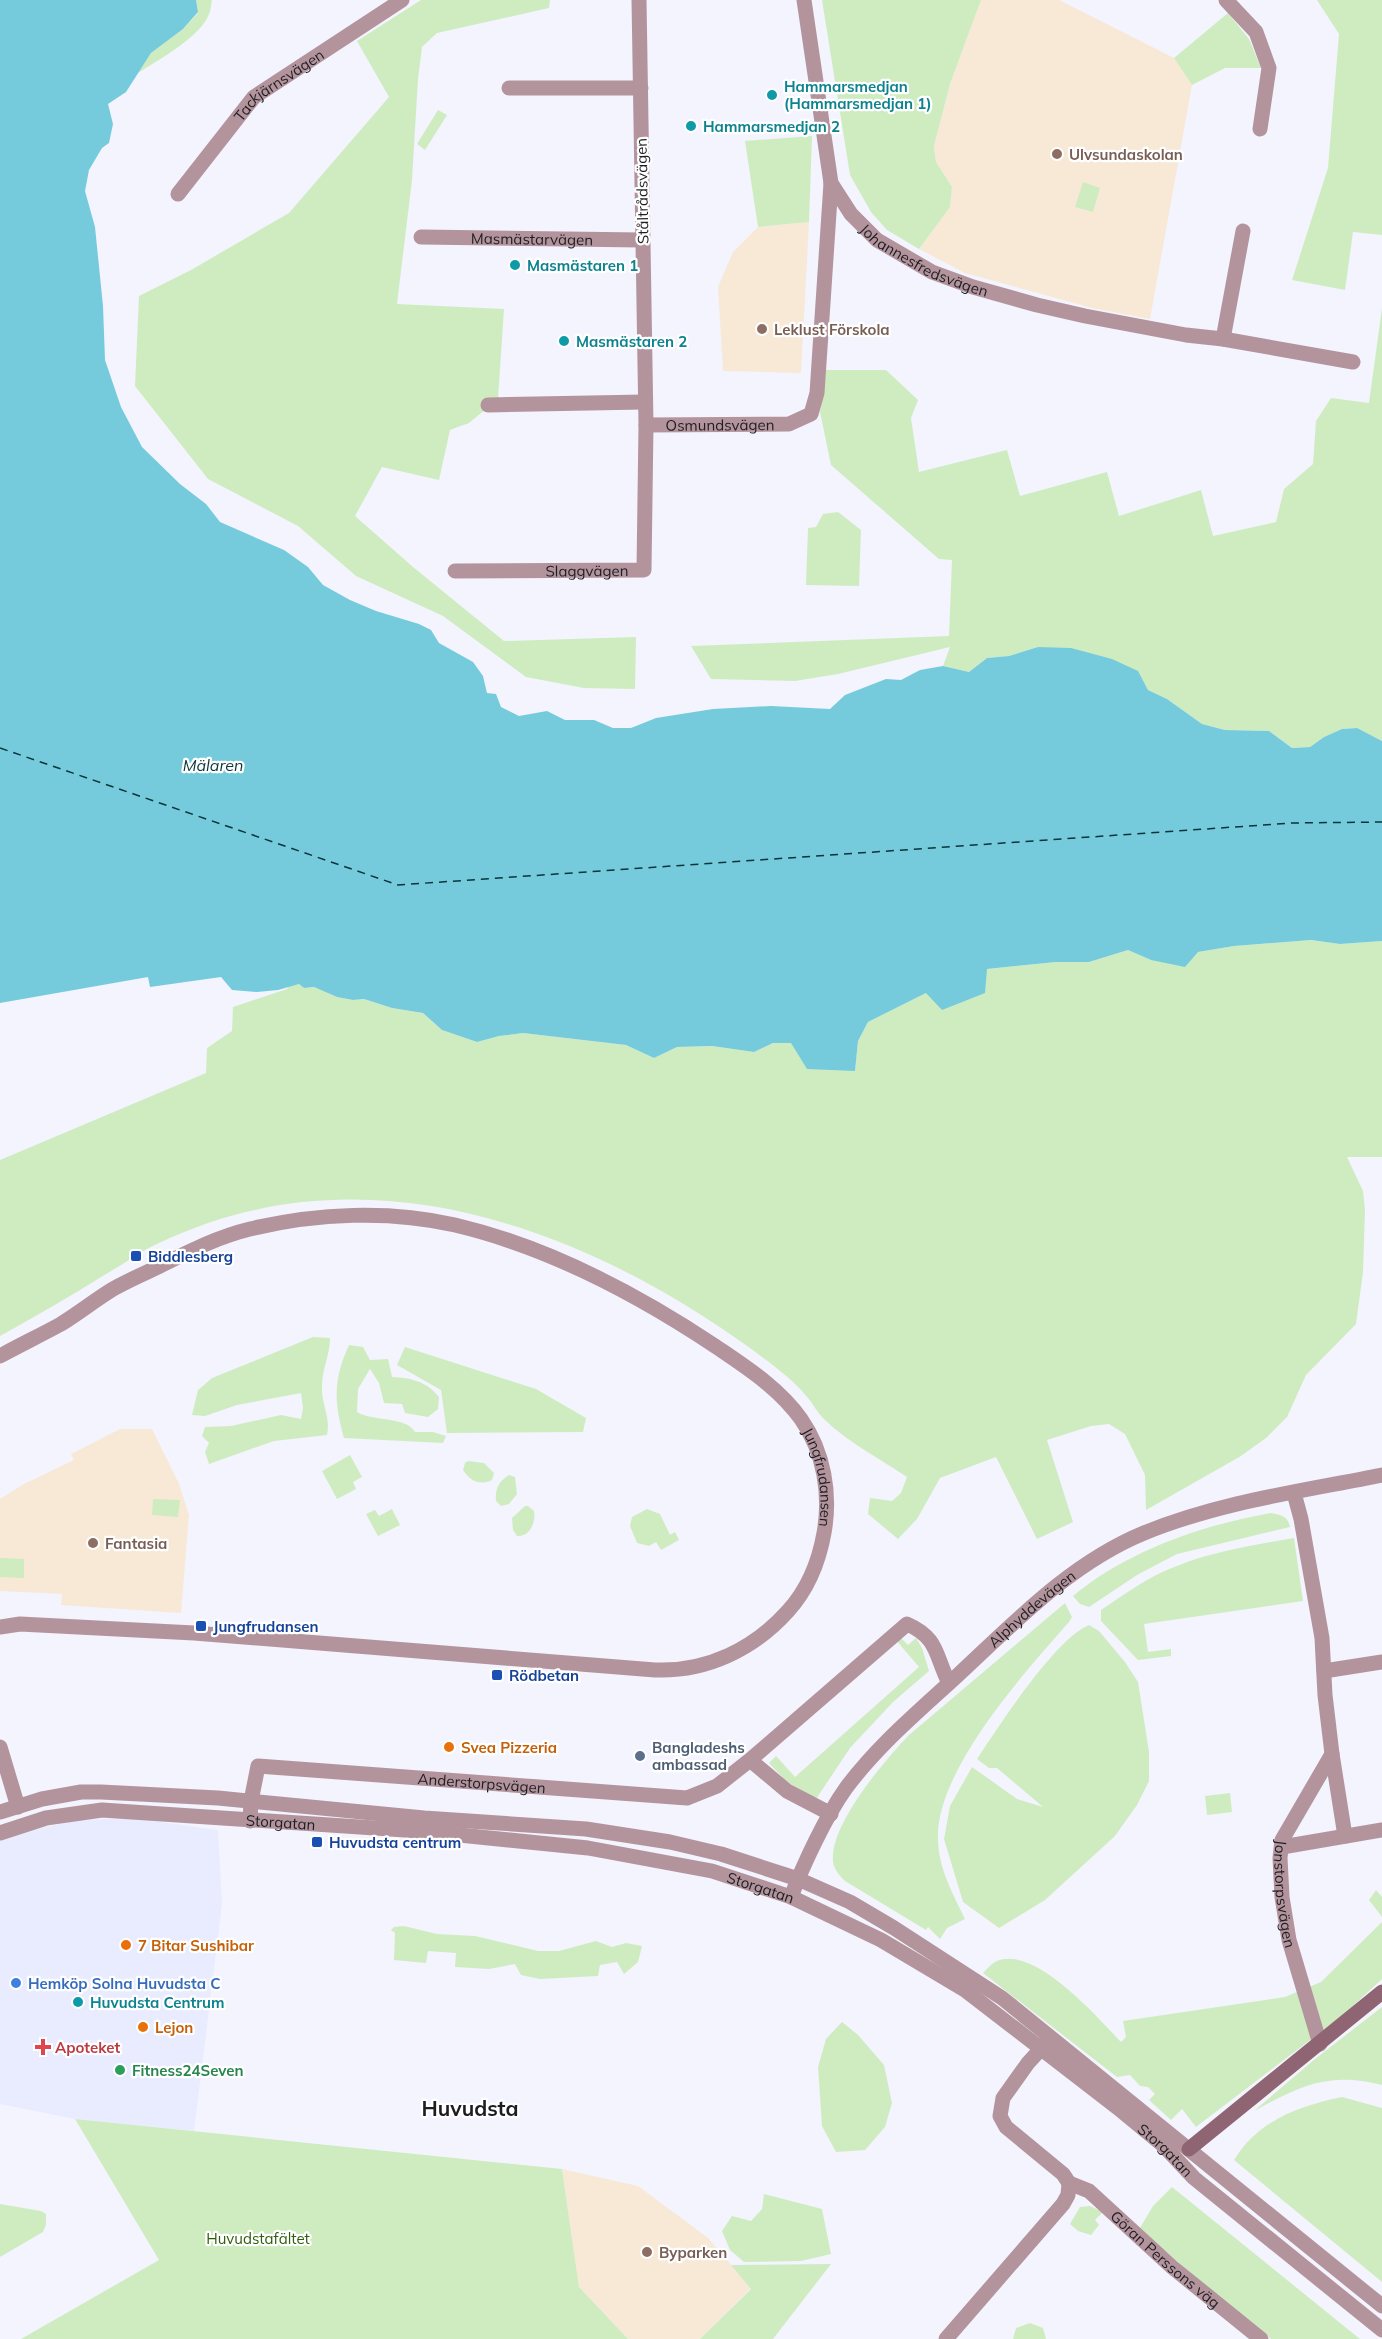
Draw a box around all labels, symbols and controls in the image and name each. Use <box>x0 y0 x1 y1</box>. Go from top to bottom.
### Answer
street label: Tackjärnsvägen <box>229 44 327 125</box>
place label: Hammarsmedjan (Hammarsmedjan 1) <box>784 77 932 113</box>
marker: Hammarsmedjan (Hammarsmedjan 1) <box>765 88 779 102</box>
place label: Hammarsmedjan 2 <box>703 117 840 136</box>
marker: Hammarsmedjan 2 <box>684 119 698 133</box>
street label: Ståltrådsvägen <box>632 138 652 244</box>
place label: Ulvsundaskolan <box>1069 145 1183 164</box>
marker: Ulvsundaskolan <box>1050 147 1064 161</box>
street label: Johannesfredsvägen <box>856 219 990 300</box>
street label: Masmästarvägen <box>471 228 593 249</box>
place label: Masmästaren 1 <box>527 256 638 275</box>
marker: Masmästaren 1 <box>508 258 522 272</box>
place label: Leklust Förskola <box>774 320 890 339</box>
marker: Leklust Förskola <box>755 322 769 336</box>
place label: Masmästaren 2 <box>576 332 687 351</box>
marker: Masmästaren 2 <box>557 334 571 348</box>
street label: Osmundsvägen <box>665 415 775 434</box>
street label: Slaggvägen <box>545 561 629 580</box>
water label: Mälaren <box>183 755 243 775</box>
place label: Biddlesberg <box>148 1247 233 1266</box>
marker: Biddlesberg <box>129 1249 143 1263</box>
street label: Jungfrudansen <box>799 1424 836 1528</box>
place label: Fantasia <box>105 1534 167 1553</box>
marker: Fantasia <box>86 1536 100 1550</box>
street label: Alphyddevägen <box>984 1566 1079 1651</box>
place label: Jungfrudansen <box>213 1617 319 1636</box>
marker: Jungfrudansen <box>194 1619 208 1633</box>
place label: Rödbetan <box>509 1666 579 1685</box>
marker: Rödbetan <box>490 1668 504 1682</box>
place label: Svea Pizzeria <box>461 1738 557 1757</box>
place label: Bangladeshs ambassad <box>652 1738 745 1774</box>
marker: Svea Pizzeria <box>442 1740 456 1754</box>
marker: Bangladeshs ambassad <box>633 1749 647 1763</box>
street label: Anderstorpsvägen <box>417 1768 546 1797</box>
street label: Storgatan <box>245 1810 316 1834</box>
place label: Huvudsta centrum <box>329 1833 461 1852</box>
marker: Huvudsta centrum <box>310 1835 324 1849</box>
street label: Jonstorpsvägen <box>1270 1839 1300 1950</box>
street label: Storgatan <box>725 1867 797 1907</box>
place label: 7 Bitar Sushibar <box>138 1936 254 1955</box>
marker: 7 Bitar Sushibar <box>119 1938 133 1952</box>
place label: Hemköp Solna Huvudsta C <box>28 1974 220 1993</box>
marker: Hemköp Solna Huvudsta C <box>9 1976 23 1990</box>
place label: Huvudsta Centrum <box>90 1993 225 2012</box>
marker: Huvudsta Centrum <box>71 1995 85 2009</box>
place label: Lejon <box>155 2018 193 2037</box>
marker: Lejon <box>136 2020 150 2034</box>
place label: Apoteket <box>55 2038 121 2057</box>
marker: Apoteket <box>36 2040 50 2054</box>
place label: Fitness24Seven <box>132 2061 244 2080</box>
marker: Fitness24Seven <box>113 2063 127 2077</box>
district label: Huvudsta <box>421 2095 519 2121</box>
street label: Storgatan <box>1134 2119 1197 2181</box>
street label: Göran Perssons väg <box>1107 2206 1224 2312</box>
park label: Huvudstafältet <box>206 2229 310 2248</box>
place label: Byparken <box>659 2243 727 2262</box>
marker: Byparken <box>640 2245 654 2259</box>

